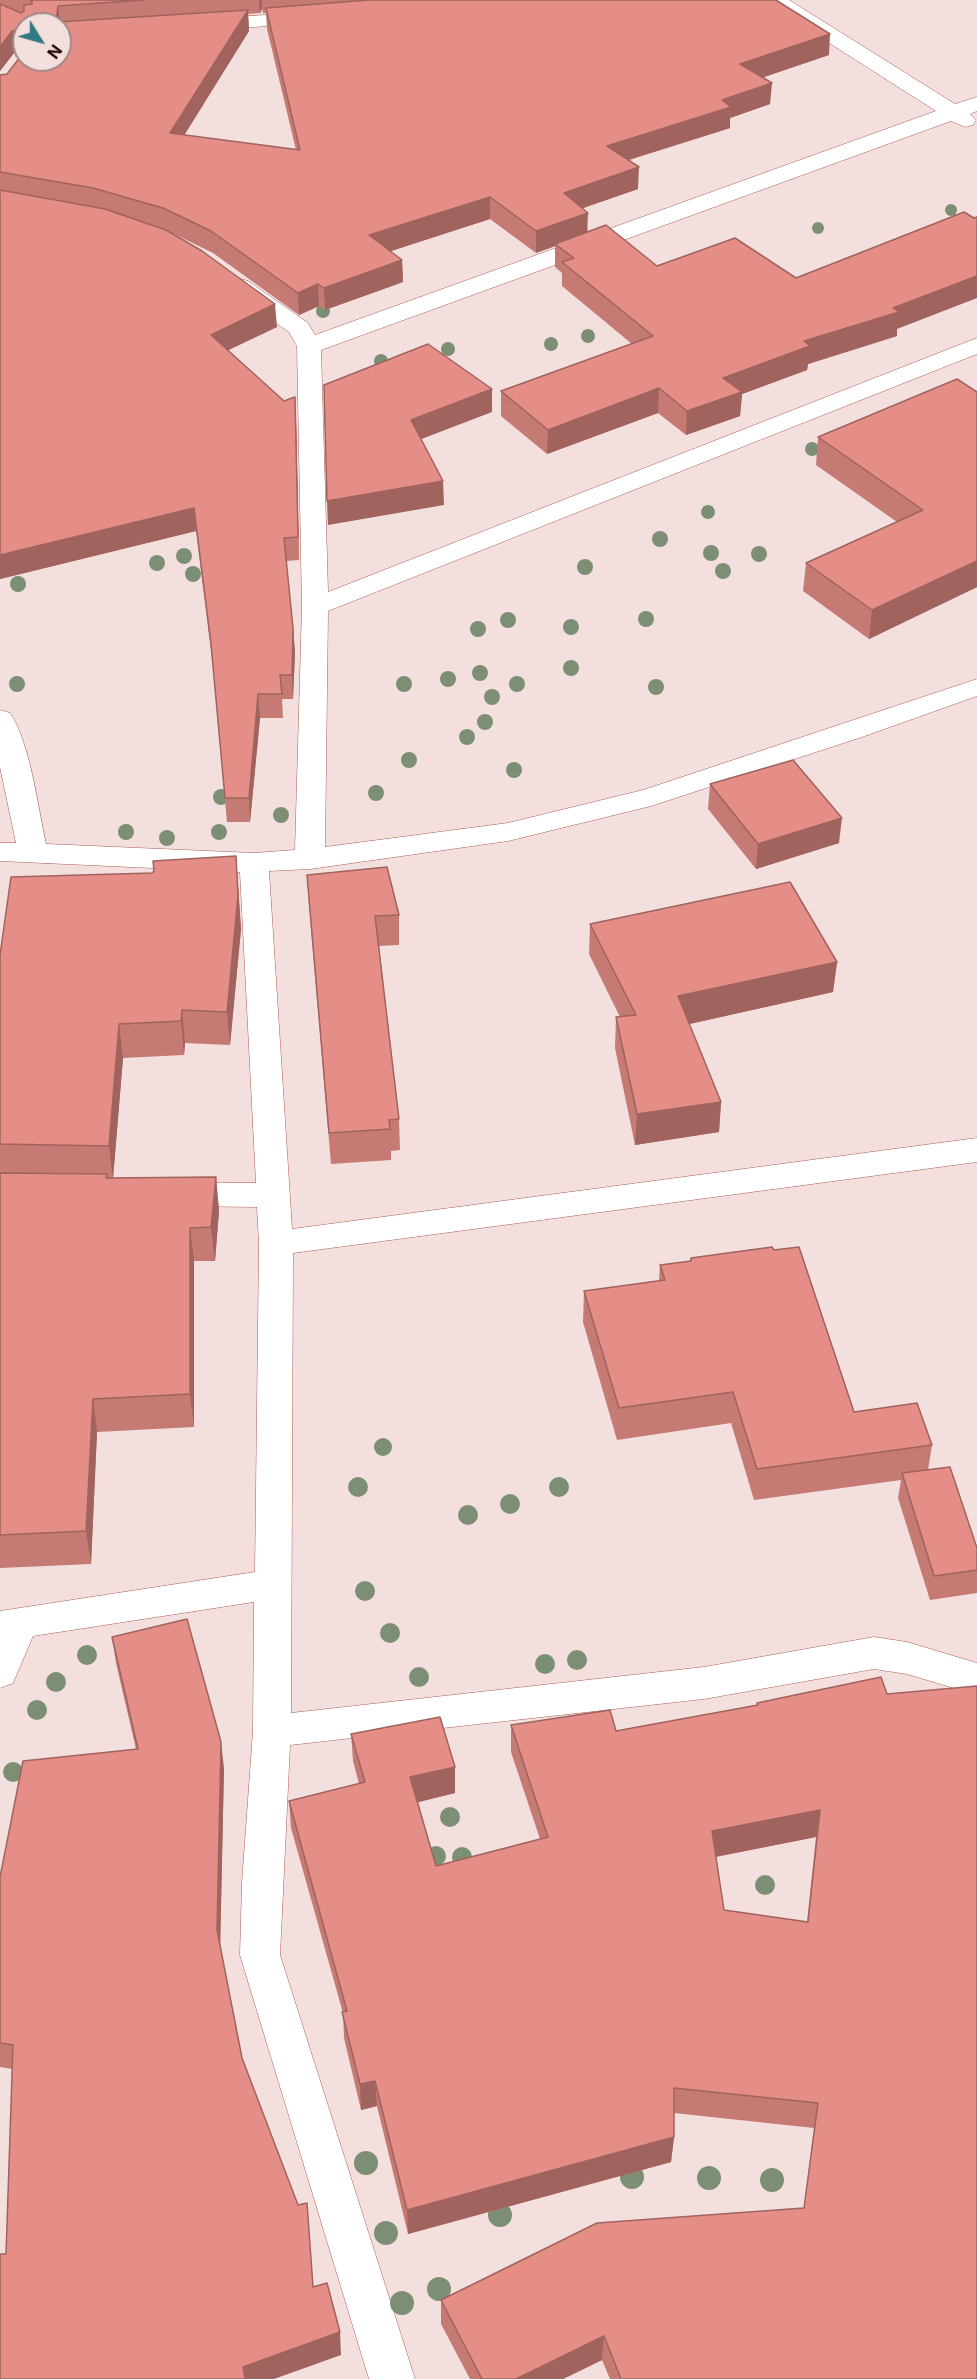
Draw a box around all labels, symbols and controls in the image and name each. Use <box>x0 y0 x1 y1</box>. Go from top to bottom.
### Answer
north arrow <box>12 12 72 72</box>
text: N <box>43 41 66 63</box>

